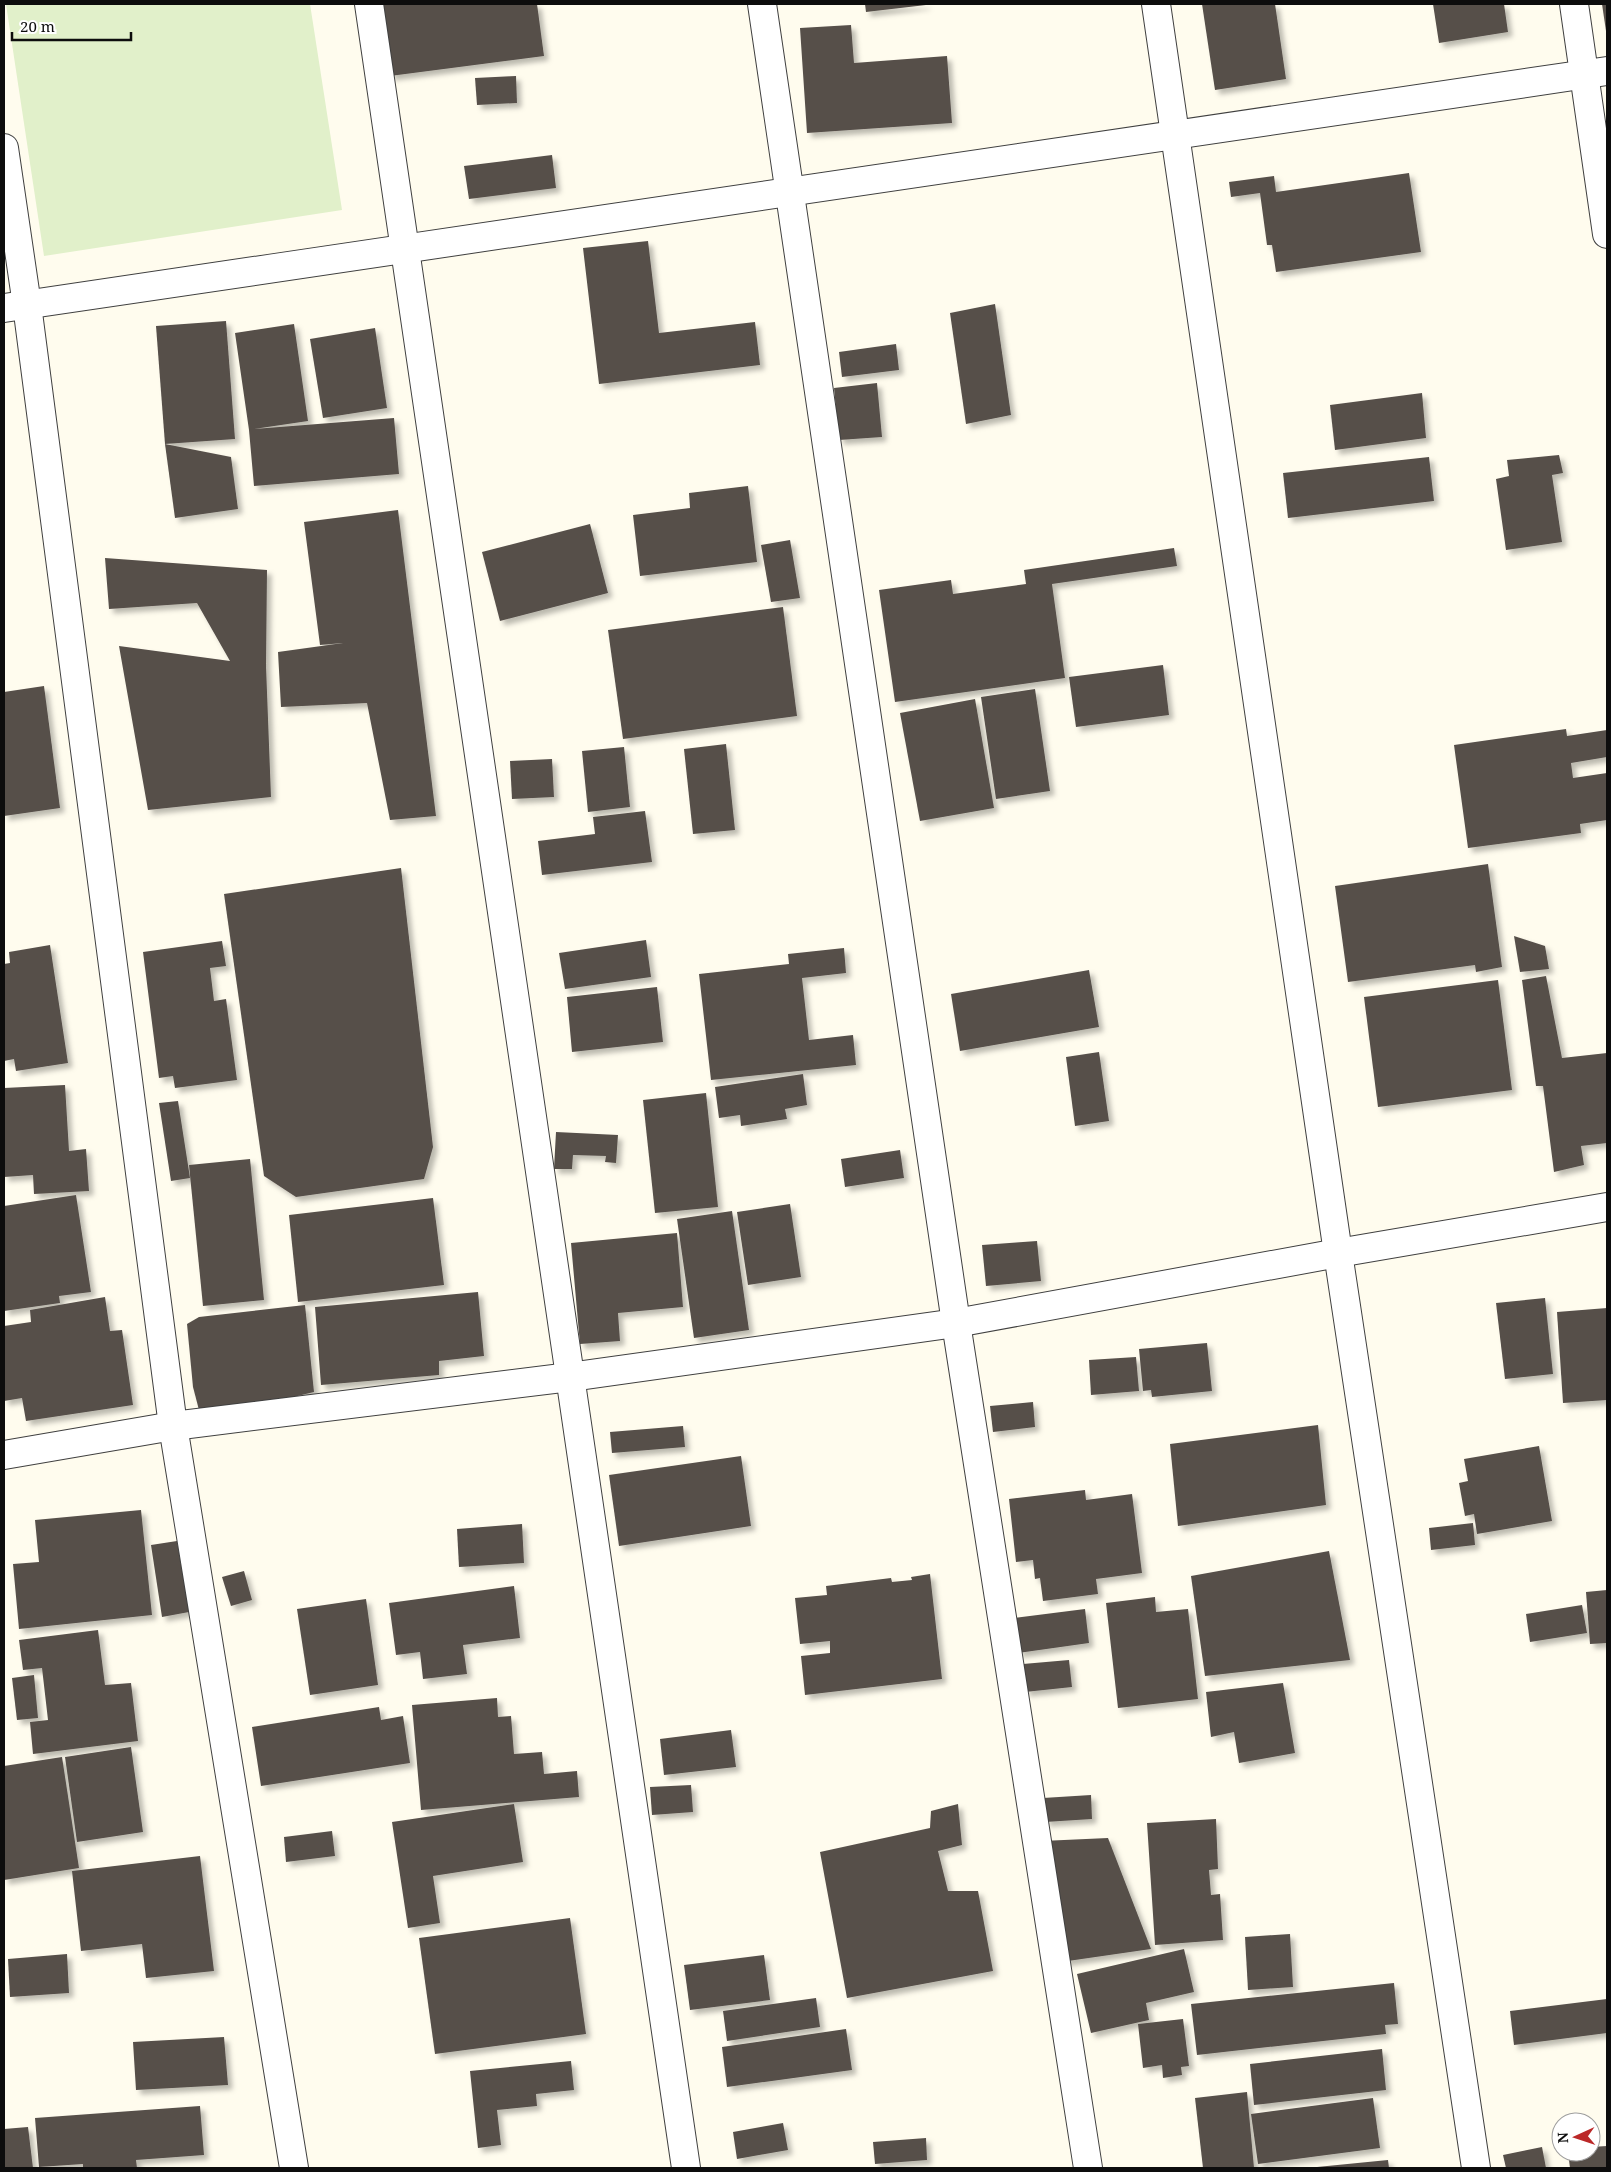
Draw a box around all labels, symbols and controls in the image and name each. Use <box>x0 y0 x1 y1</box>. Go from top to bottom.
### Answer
scale bar <box>12 10 131 42</box>
text: 20 m <box>20 16 55 36</box>
north arrow <box>1551 2112 1601 2162</box>
text: N <box>1553 2132 1572 2144</box>

